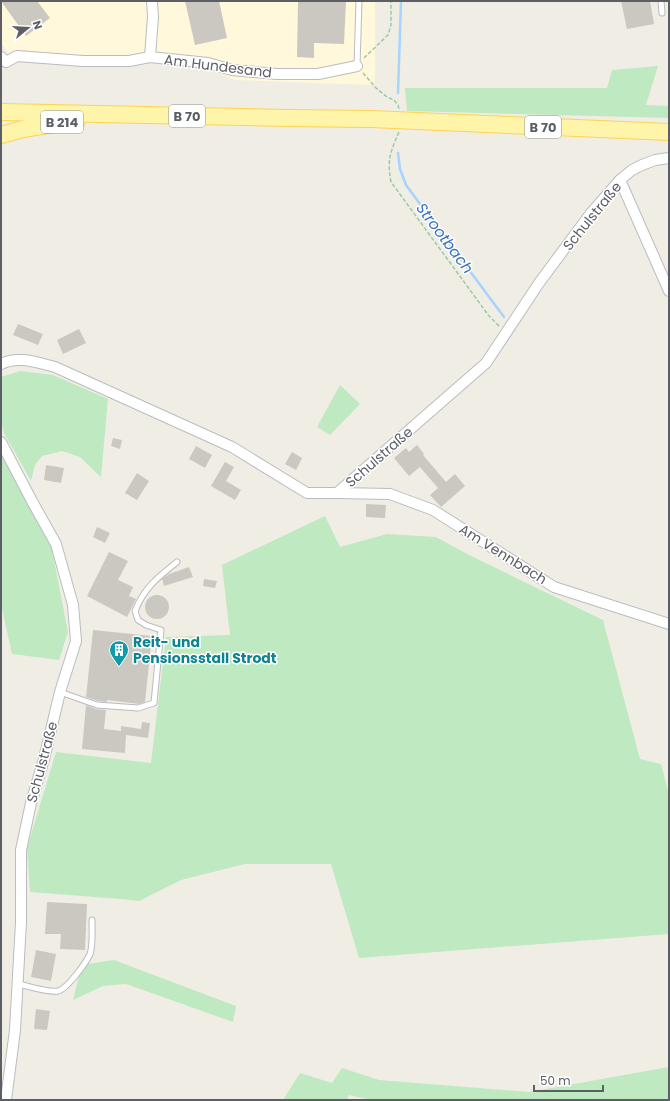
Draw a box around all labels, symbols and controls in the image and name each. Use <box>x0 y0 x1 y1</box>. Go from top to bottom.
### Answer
north arrow <box>8 8 48 48</box>
text: N <box>29 18 46 31</box>
street label: Am Hundesand <box>163 49 273 83</box>
road number: B 70 <box>169 105 205 127</box>
road number: B 214 <box>41 111 83 133</box>
road number: B 70 <box>525 116 561 138</box>
street label: Schulstraße <box>558 177 626 255</box>
water label: Strootbach <box>412 198 478 278</box>
street label: Schulstraße <box>341 422 417 492</box>
street label: Am Vennbach <box>455 519 551 589</box>
place label: Reit- und Pensionsstall Strodt <box>133 632 277 668</box>
building icon: Reit- und Pensionsstall Strodt <box>108 639 130 667</box>
street label: Schulstraße <box>22 719 63 805</box>
scale bar <box>534 1067 603 1093</box>
text: 50 m <box>540 1072 571 1089</box>

